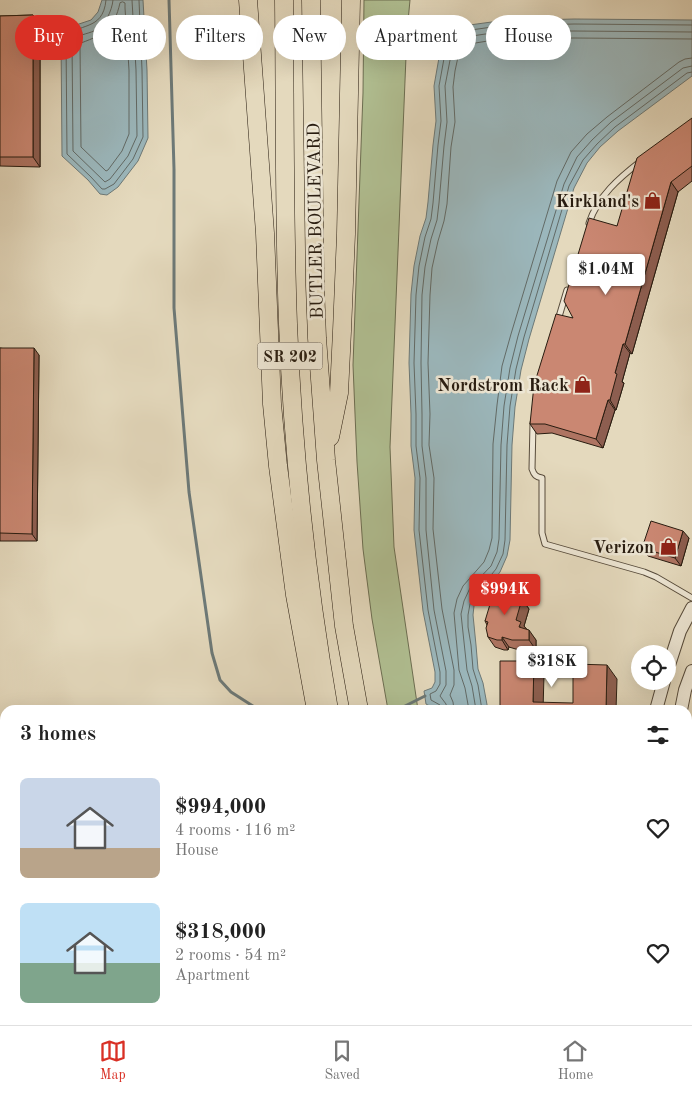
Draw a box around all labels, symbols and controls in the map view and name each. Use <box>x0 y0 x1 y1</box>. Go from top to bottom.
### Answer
chip: Buy <box>15 15 83 60</box>
chip: Rent <box>93 15 166 60</box>
chip: Filters <box>176 15 263 60</box>
chip: New <box>273 15 346 60</box>
chip: Apartment <box>356 15 476 60</box>
chip: House <box>486 15 571 60</box>
street label: BUTLER BOULEVARD <box>305 123 327 319</box>
shop icon: Kirkland's <box>643 191 663 211</box>
place label: Kirkland's <box>555 193 639 211</box>
pin: $1.04M <box>565 254 647 296</box>
text: $1.04M <box>578 262 634 278</box>
road number: SR 202 <box>258 342 322 370</box>
shop icon: Nordstrom Rack <box>573 375 593 395</box>
place label: Nordstrom Rack <box>437 377 569 395</box>
shop icon: Verizon <box>658 537 678 557</box>
place label: Verizon <box>593 539 654 557</box>
pin: $994K <box>470 574 540 616</box>
text: $994K <box>480 582 530 598</box>
map controls <box>631 645 676 690</box>
button: locate <box>631 645 676 690</box>
pin: $318K <box>517 646 587 688</box>
text: $318K <box>527 654 577 670</box>
icon: filters <box>644 721 672 749</box>
text: 3 homes <box>20 724 96 745</box>
text: $994,000 <box>175 797 266 818</box>
icon: home <box>60 798 120 858</box>
icon: heart <box>644 814 672 842</box>
text: 4 rooms · 116 m² <box>175 823 295 839</box>
text: House <box>175 843 218 859</box>
text: $318,000 <box>175 922 266 943</box>
icon: home <box>60 923 120 983</box>
icon: heart <box>644 939 672 967</box>
text: 2 rooms · 54 m² <box>175 948 286 964</box>
text: Apartment <box>175 968 250 984</box>
tab: Map <box>99 1037 127 1084</box>
tab: Saved <box>324 1037 360 1084</box>
tab: Home <box>558 1037 593 1084</box>

